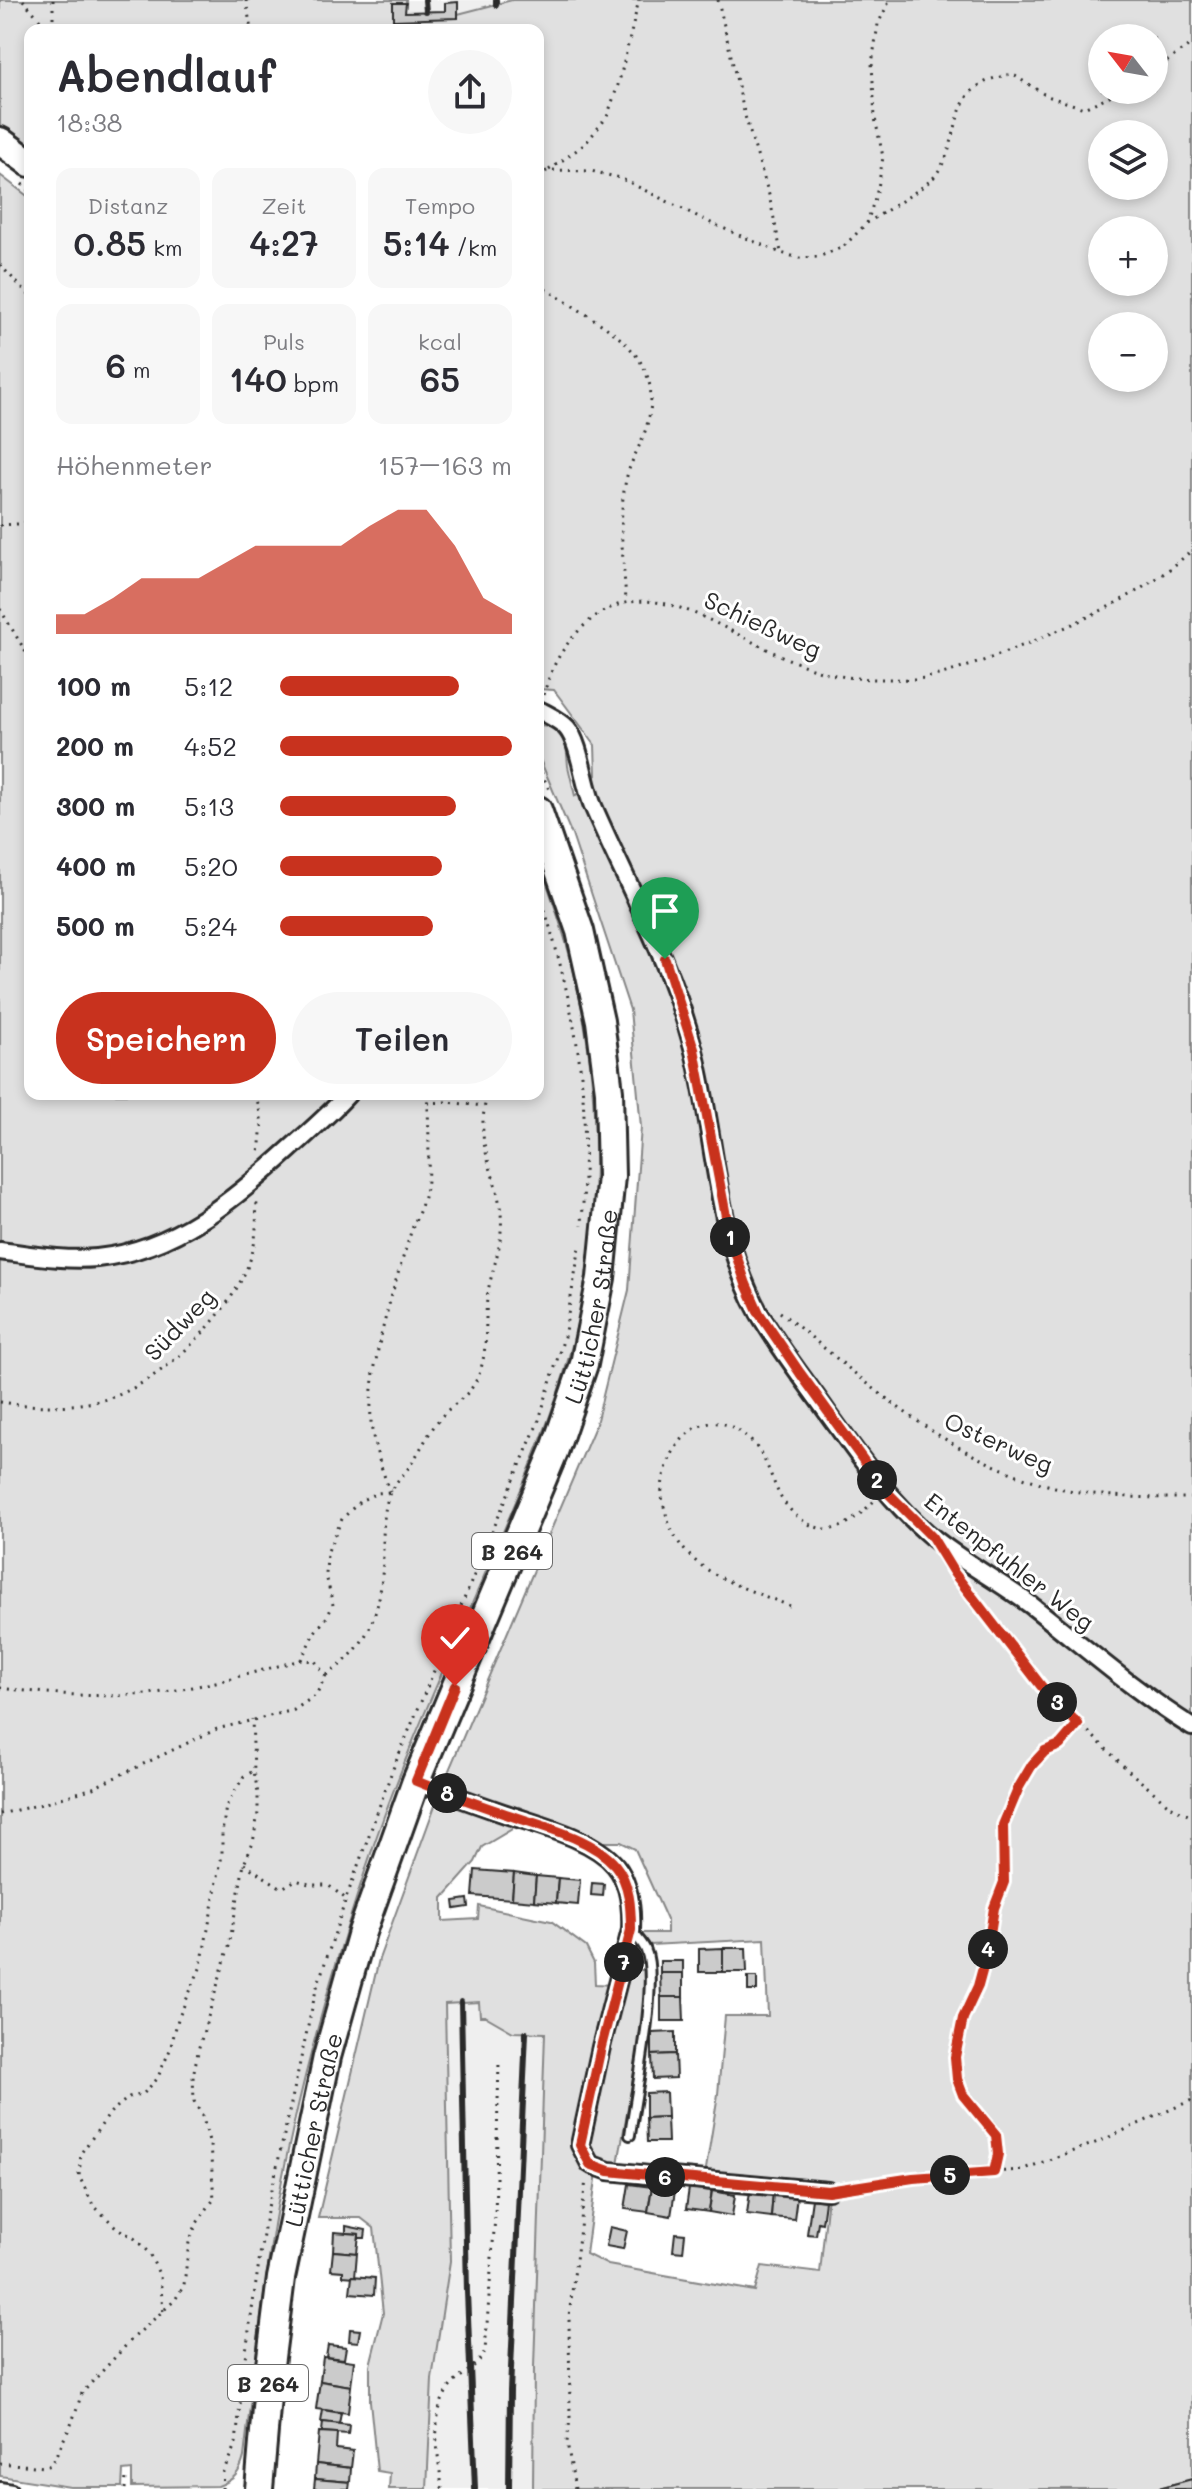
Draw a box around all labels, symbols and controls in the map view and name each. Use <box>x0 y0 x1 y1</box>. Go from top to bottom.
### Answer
north arrow <box>1088 24 1168 104</box>
map controls <box>1088 24 1168 392</box>
text: Abendlauf <box>56 46 276 103</box>
button: share <box>428 50 512 134</box>
text: 18:38 <box>56 105 122 139</box>
button: layers <box>1088 120 1168 200</box>
text: Distanz <box>88 191 168 220</box>
text: Zeit <box>262 191 306 220</box>
text: Tempo <box>405 191 475 220</box>
button: + <box>1088 216 1168 296</box>
text: 0.85 <box>74 220 146 265</box>
text: 4:27 <box>249 220 319 265</box>
text: 5:14 <box>383 220 449 265</box>
text: km <box>146 233 182 262</box>
text: /km <box>449 233 497 262</box>
button: − <box>1088 312 1168 392</box>
text: Puls <box>263 327 305 356</box>
text: kcal <box>418 327 462 356</box>
text: 6 <box>105 342 126 387</box>
text: m <box>126 355 151 384</box>
text: 140 <box>229 356 287 401</box>
text: 65 <box>420 356 460 401</box>
text: bpm <box>287 369 339 398</box>
text: Höhenmeter <box>56 448 213 482</box>
text: 157–163 m <box>378 448 512 482</box>
street label: Schießweg <box>699 583 827 665</box>
text: 100 m <box>56 669 131 703</box>
text: 5:12 <box>184 669 233 703</box>
text: 200 m <box>56 729 134 763</box>
text: 4:52 <box>184 729 237 763</box>
text: 300 m <box>56 789 135 823</box>
text: 5:13 <box>184 789 234 823</box>
text: 400 m <box>56 849 136 883</box>
text: 5:20 <box>184 849 238 883</box>
pin <box>631 877 699 959</box>
icon: arrive <box>643 889 687 933</box>
text: 500 m <box>56 909 135 943</box>
text: 5:24 <box>184 909 237 943</box>
button: Speichern <box>56 992 276 1084</box>
button: Teilen <box>292 992 512 1084</box>
street label: Lütticher Straße <box>556 1207 623 1408</box>
pin: 1 <box>710 1217 750 1257</box>
text: 1 <box>725 1222 735 1251</box>
street label: Südweg <box>137 1281 221 1367</box>
street label: Osterweg <box>940 1404 1058 1480</box>
pin: 2 <box>857 1460 897 1500</box>
text: 2 <box>871 1465 883 1494</box>
street label: Entenpfuhler Weg <box>919 1485 1101 1637</box>
road number: B 264 <box>472 1533 552 1569</box>
pin <box>421 1604 489 1686</box>
icon: check <box>433 1616 477 1660</box>
pin: 3 <box>1037 1682 1077 1722</box>
text: 3 <box>1050 1687 1064 1716</box>
pin: 8 <box>427 1773 467 1813</box>
text: 8 <box>440 1778 454 1807</box>
pin: 4 <box>968 1929 1008 1969</box>
text: 4 <box>981 1934 995 1963</box>
pin: 7 <box>604 1942 644 1982</box>
text: 7 <box>618 1947 630 1976</box>
street label: Lütticher Straße <box>277 2029 349 2229</box>
pin: 5 <box>930 2155 970 2195</box>
pin: 6 <box>645 2157 685 2197</box>
text: 5 <box>944 2160 956 2189</box>
text: 6 <box>658 2162 672 2191</box>
road number: B 264 <box>228 2365 308 2401</box>

